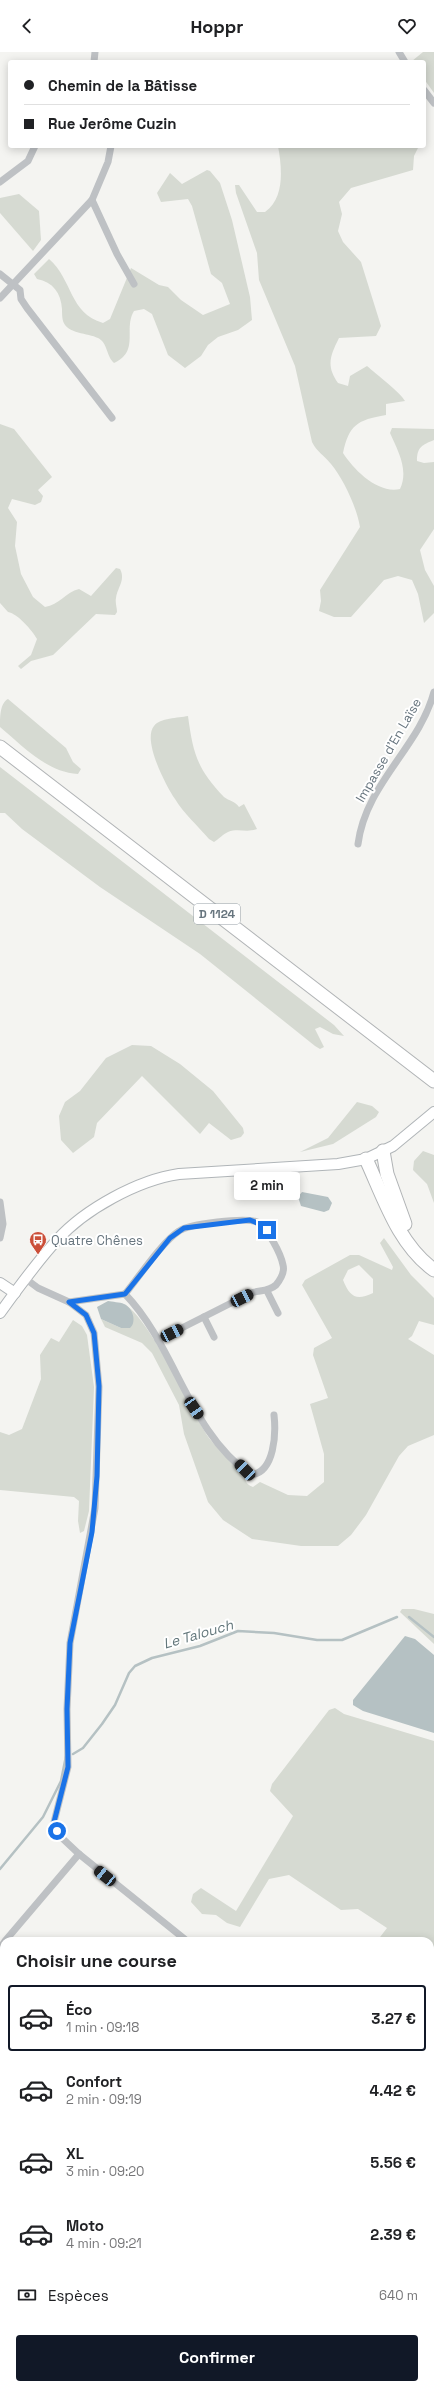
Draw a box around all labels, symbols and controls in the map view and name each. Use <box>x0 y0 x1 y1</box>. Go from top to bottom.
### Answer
icon: back <box>16 15 38 37</box>
text: Hoppr <box>191 15 243 38</box>
icon: heart <box>396 15 418 37</box>
text: Chemin de la Bâtisse <box>48 76 197 95</box>
text: Rue Jerôme Cuzin <box>48 114 176 133</box>
street label: Impasse d'En Laïse <box>352 695 425 805</box>
road number: D 1124 <box>194 904 240 924</box>
callout: 2 min <box>234 1172 300 1200</box>
text: 2 min <box>250 1177 284 1194</box>
route end <box>258 1221 276 1239</box>
bus stop icon: Quatre Chênes <box>28 1230 48 1255</box>
place label: Quatre Chênes <box>51 1232 143 1249</box>
car <box>229 1287 255 1309</box>
car <box>159 1322 185 1344</box>
car <box>182 1395 206 1421</box>
car <box>232 1457 258 1483</box>
water label: Le Talouch <box>161 1615 235 1653</box>
route start <box>48 1822 66 1840</box>
car <box>92 1864 118 1888</box>
text: Choisir une course <box>16 1949 177 1972</box>
icon: car <box>18 2000 54 2036</box>
text: Éco <box>66 2000 92 2019</box>
text: 3.27 € <box>371 2009 416 2028</box>
text: 1 min · 09:18 <box>66 2019 139 2036</box>
icon: car <box>18 2072 54 2108</box>
text: Confort <box>66 2072 122 2091</box>
text: 4.42 € <box>370 2081 416 2100</box>
text: 2 min · 09:19 <box>66 2091 142 2108</box>
icon: car <box>18 2144 54 2180</box>
text: XL <box>66 2144 84 2163</box>
text: 5.56 € <box>370 2153 416 2172</box>
text: 3 min · 09:20 <box>66 2163 144 2180</box>
icon: car <box>18 2216 54 2252</box>
text: Moto <box>66 2216 104 2235</box>
text: 2.39 € <box>370 2225 416 2244</box>
text: 4 min · 09:21 <box>66 2235 142 2252</box>
icon: cash <box>16 2284 38 2306</box>
text: Espèces <box>48 2286 109 2305</box>
text: 640 m <box>379 2287 418 2304</box>
button: Confirmer <box>16 2335 418 2381</box>

